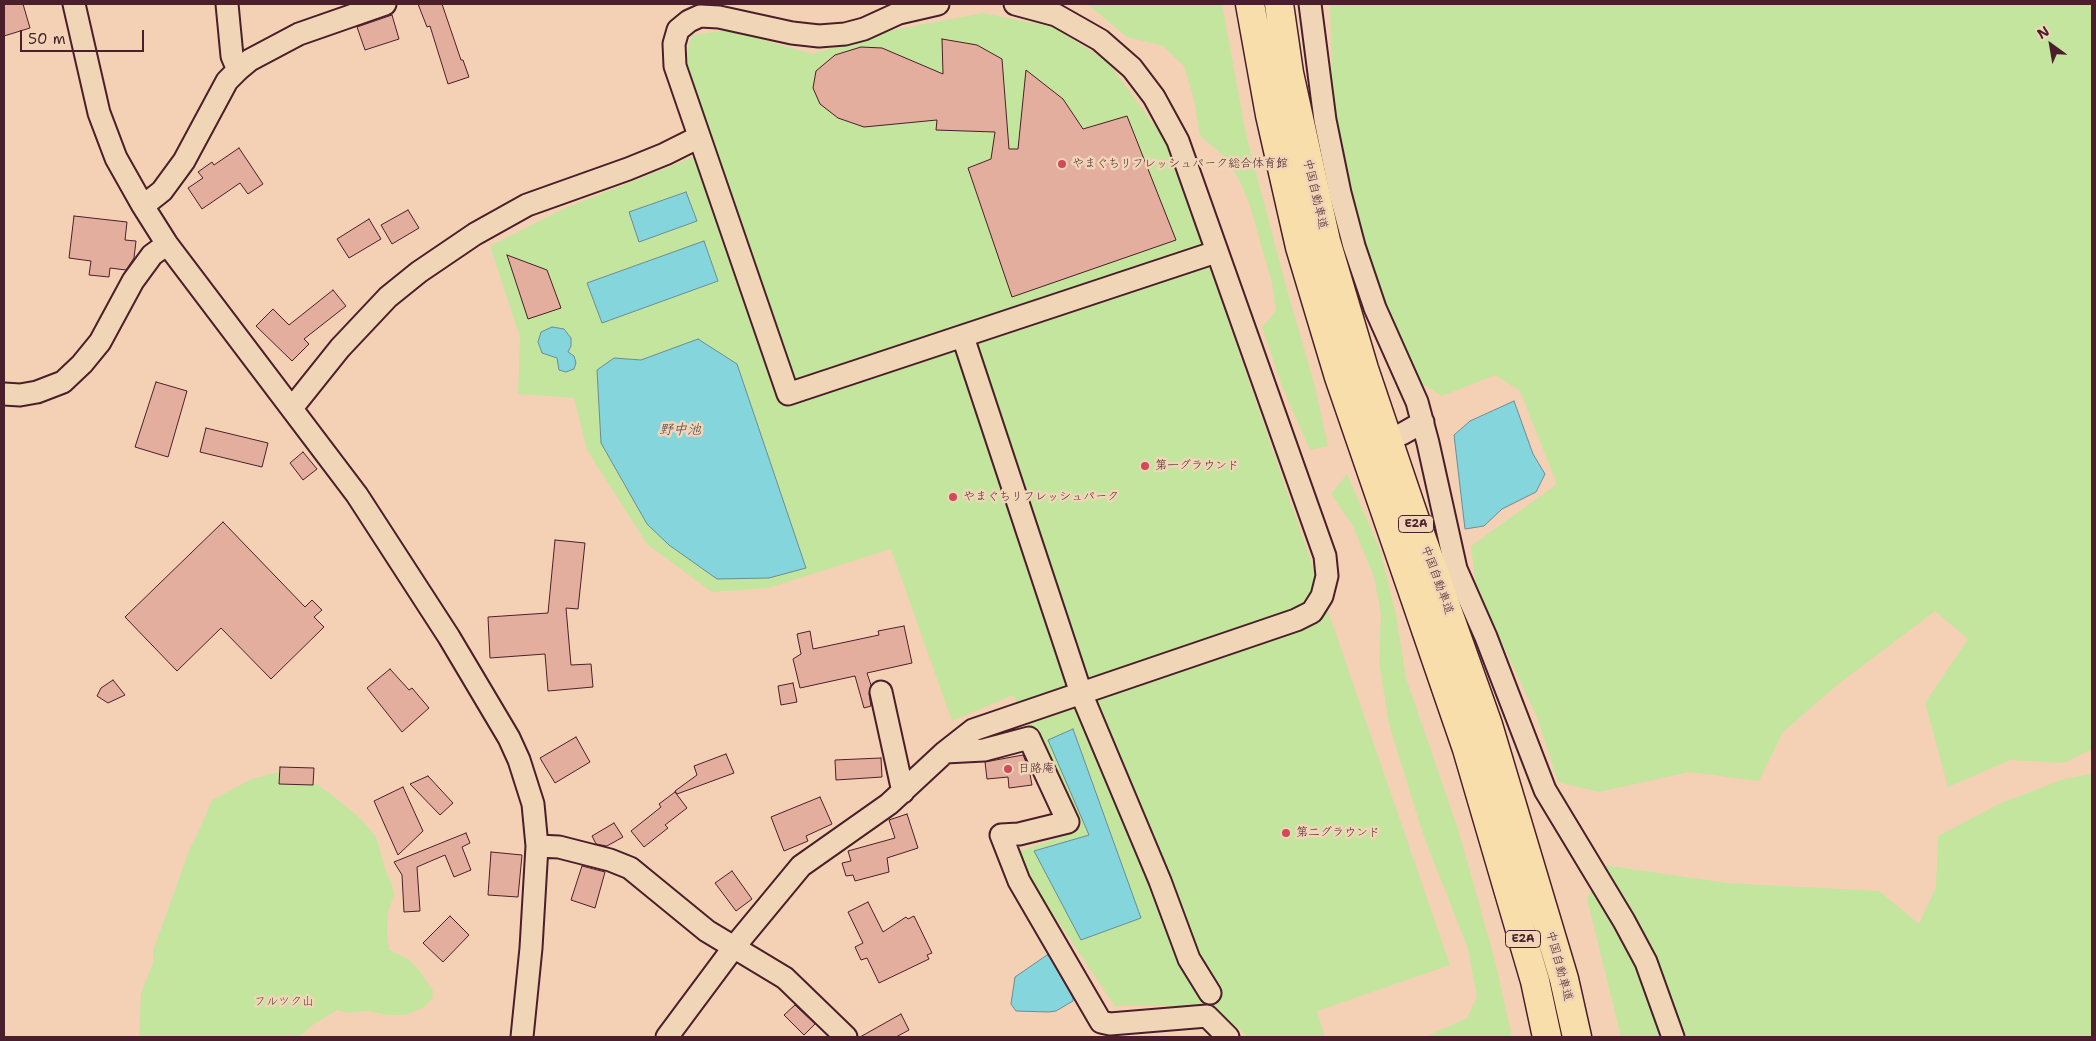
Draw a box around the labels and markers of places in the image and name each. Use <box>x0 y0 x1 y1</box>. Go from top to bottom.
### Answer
place label: やまぐちリフレッシュパーク総合体育館 <box>1072 157 1288 171</box>
marker: やまぐちリフレッシュパーク総合体育館 <box>1056 158 1068 170</box>
place label: 第一グラウンド <box>1155 459 1239 473</box>
marker: 第一グラウンド <box>1139 460 1151 472</box>
place label: やまぐちリフレッシュパーク <box>963 490 1119 504</box>
marker: やまぐちリフレッシュパーク <box>947 491 959 503</box>
place label: 日路庵 <box>1018 762 1054 776</box>
marker: 日路庵 <box>1002 763 1014 775</box>
place label: 第二グラウンド <box>1296 826 1380 840</box>
marker: 第二グラウンド <box>1280 827 1292 839</box>

